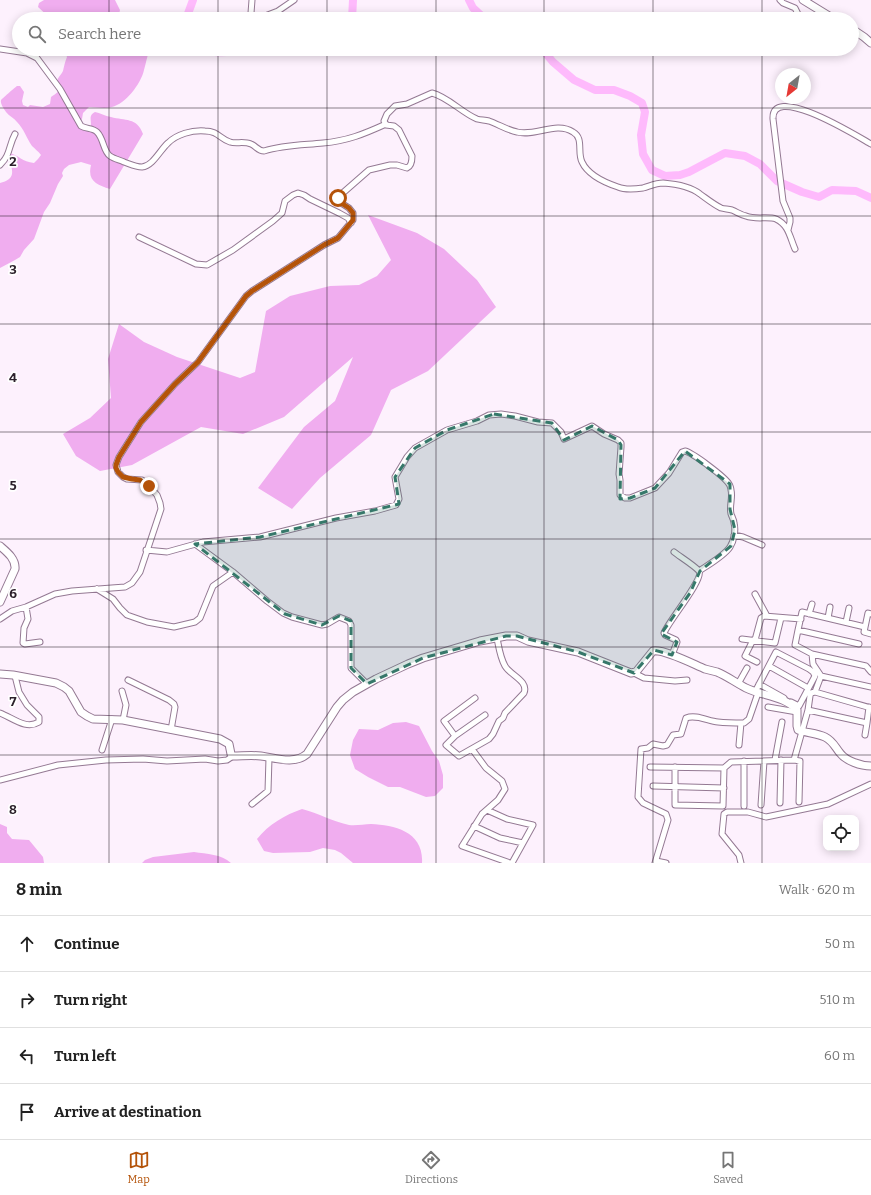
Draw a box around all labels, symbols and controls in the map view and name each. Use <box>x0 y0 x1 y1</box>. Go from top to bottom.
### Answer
search box <box>12 12 859 56</box>
icon: search <box>26 23 48 45</box>
text: Search here <box>58 25 141 43</box>
north arrow <box>775 68 811 104</box>
text: 2 <box>9 154 17 169</box>
route start <box>329 189 347 207</box>
text: 3 <box>9 262 17 277</box>
text: 4 <box>9 370 17 385</box>
route end <box>140 477 158 495</box>
text: 5 <box>9 478 17 493</box>
text: 6 <box>9 586 17 601</box>
text: 7 <box>10 694 17 709</box>
text: 8 <box>9 802 17 817</box>
map controls <box>823 815 859 851</box>
button: locate <box>823 815 859 851</box>
text: 8 min <box>16 879 62 900</box>
text: Walk · 620 m <box>779 882 855 897</box>
icon: ahead <box>16 933 38 955</box>
text: Continue <box>54 935 120 953</box>
text: 50 m <box>825 936 855 951</box>
icon: right <box>16 989 38 1011</box>
text: Turn right <box>54 991 127 1009</box>
text: 510 m <box>820 992 855 1007</box>
icon: left <box>16 1045 38 1067</box>
text: Turn left <box>54 1047 116 1065</box>
text: 60 m <box>824 1048 855 1063</box>
icon: arrive <box>16 1101 38 1123</box>
text: Arrive at destination <box>54 1103 201 1121</box>
tab: Map <box>128 1149 150 1186</box>
tab: Directions <box>405 1149 458 1186</box>
tab: Saved <box>713 1149 743 1186</box>

